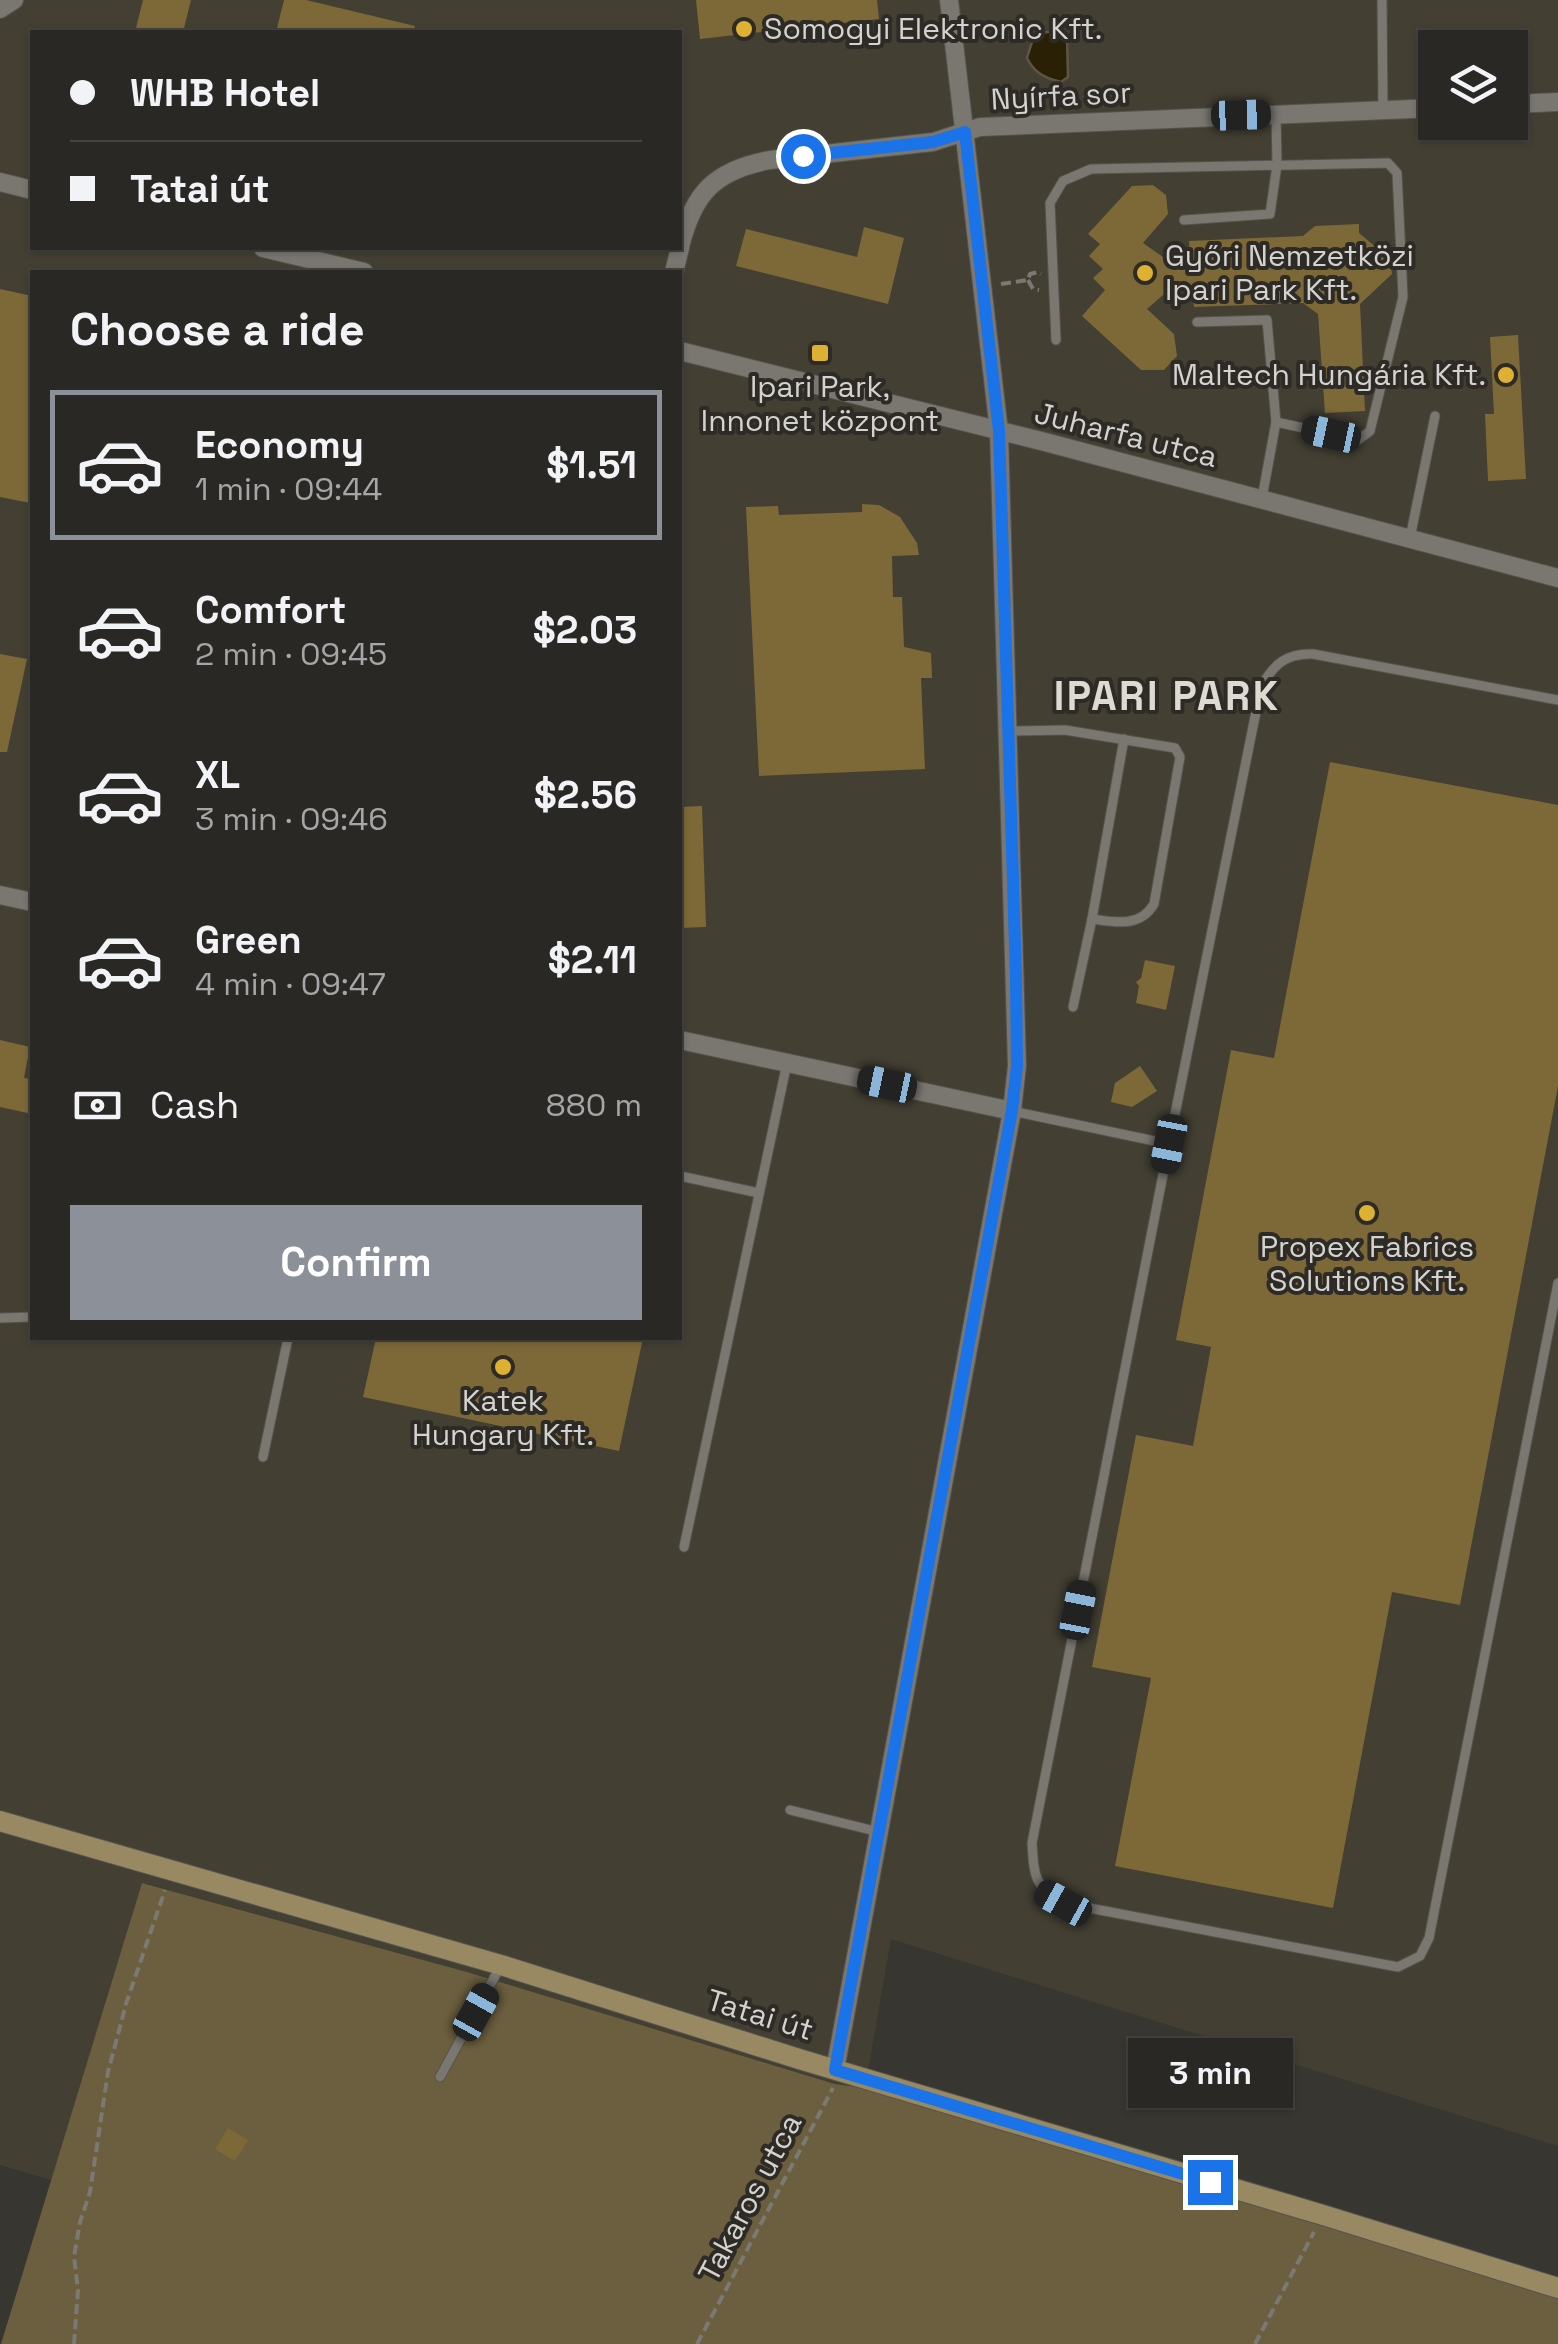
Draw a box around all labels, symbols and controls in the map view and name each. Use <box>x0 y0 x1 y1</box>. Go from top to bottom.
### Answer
place label: Somogyi Elektronic Kft. <box>764 9 1102 48</box>
marker: Somogyi Elektronic Kft. <box>733 18 755 40</box>
map controls <box>1418 30 1528 140</box>
button: layers <box>1418 30 1528 140</box>
text: WHB Hotel <box>130 69 320 117</box>
street label: Nyírfa sor <box>990 72 1132 119</box>
car <box>1210 99 1272 131</box>
route start <box>781 134 826 179</box>
text: Tatai út <box>130 165 269 213</box>
place label: Győri Nemzetközi Ipari Park Kft. <box>1165 236 1414 309</box>
marker: Győri Nemzetközi Ipari Park Kft. <box>1134 262 1156 284</box>
text: Choose a ride <box>70 301 365 358</box>
marker: Ipari Park, Innonet központ <box>809 342 831 364</box>
place label: Maltech Hungária Kft. <box>1172 355 1486 394</box>
marker: Maltech Hungária Kft. <box>1495 364 1517 386</box>
place label: Ipari Park, Innonet központ <box>701 367 939 440</box>
street label: Juharfa utca <box>1031 393 1222 476</box>
car <box>1299 413 1363 455</box>
icon: car <box>75 420 165 510</box>
text: Economy <box>195 421 364 469</box>
text: $1.51 <box>546 441 637 489</box>
text: 1 min · 09:44 <box>195 469 382 509</box>
icon: car <box>75 585 165 675</box>
text: Comfort <box>195 586 346 634</box>
text: $2.03 <box>533 606 637 654</box>
text: 2 min · 09:45 <box>195 634 387 674</box>
district label: IPARI PARK <box>1054 671 1280 722</box>
icon: car <box>75 750 165 840</box>
text: XL <box>195 751 240 799</box>
text: $2.56 <box>534 771 637 819</box>
text: 3 min · 09:46 <box>195 799 388 839</box>
icon: car <box>75 915 165 1005</box>
text: Green <box>195 916 302 964</box>
text: $2.11 <box>548 936 637 984</box>
text: 4 min · 09:47 <box>195 964 386 1004</box>
car <box>855 1063 919 1105</box>
icon: cash <box>70 1078 125 1133</box>
text: Cash <box>150 1081 239 1129</box>
text: 880 m <box>546 1085 642 1125</box>
car <box>1149 1112 1189 1176</box>
marker: Propex Fabrics Solutions Kft. <box>1356 1202 1378 1224</box>
button: Confirm <box>70 1205 642 1320</box>
place label: Propex Fabrics Solutions Kft. <box>1260 1227 1474 1300</box>
marker: Katek Hungary Kft. <box>492 1356 514 1378</box>
place label: Katek Hungary Kft. <box>412 1381 594 1454</box>
car <box>1058 1578 1098 1642</box>
car <box>1029 1875 1097 1931</box>
car <box>448 1978 504 2046</box>
street label: Tatai út <box>702 1980 818 2049</box>
callout: 3 min <box>1128 2037 1292 2107</box>
text: 3 min <box>1169 2053 1252 2093</box>
street label: Takaros utca <box>689 2107 810 2289</box>
route end <box>1188 2160 1233 2205</box>

